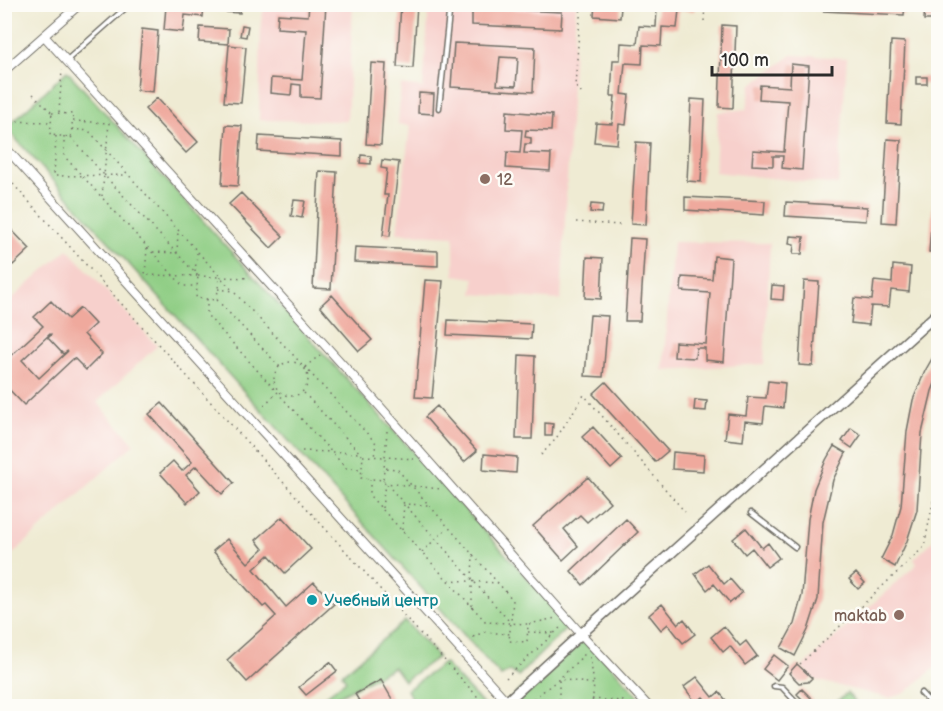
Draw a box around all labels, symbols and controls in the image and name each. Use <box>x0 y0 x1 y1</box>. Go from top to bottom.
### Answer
scale bar <box>712 39 832 77</box>
text: 100 m <box>721 50 769 71</box>
place label: 12 <box>497 171 513 190</box>
marker: 12 <box>478 172 492 186</box>
place label: Учебный центр <box>324 592 438 611</box>
marker: Учебный центр <box>305 593 319 607</box>
place label: maktab <box>834 607 887 626</box>
marker: maktab <box>892 608 906 622</box>

